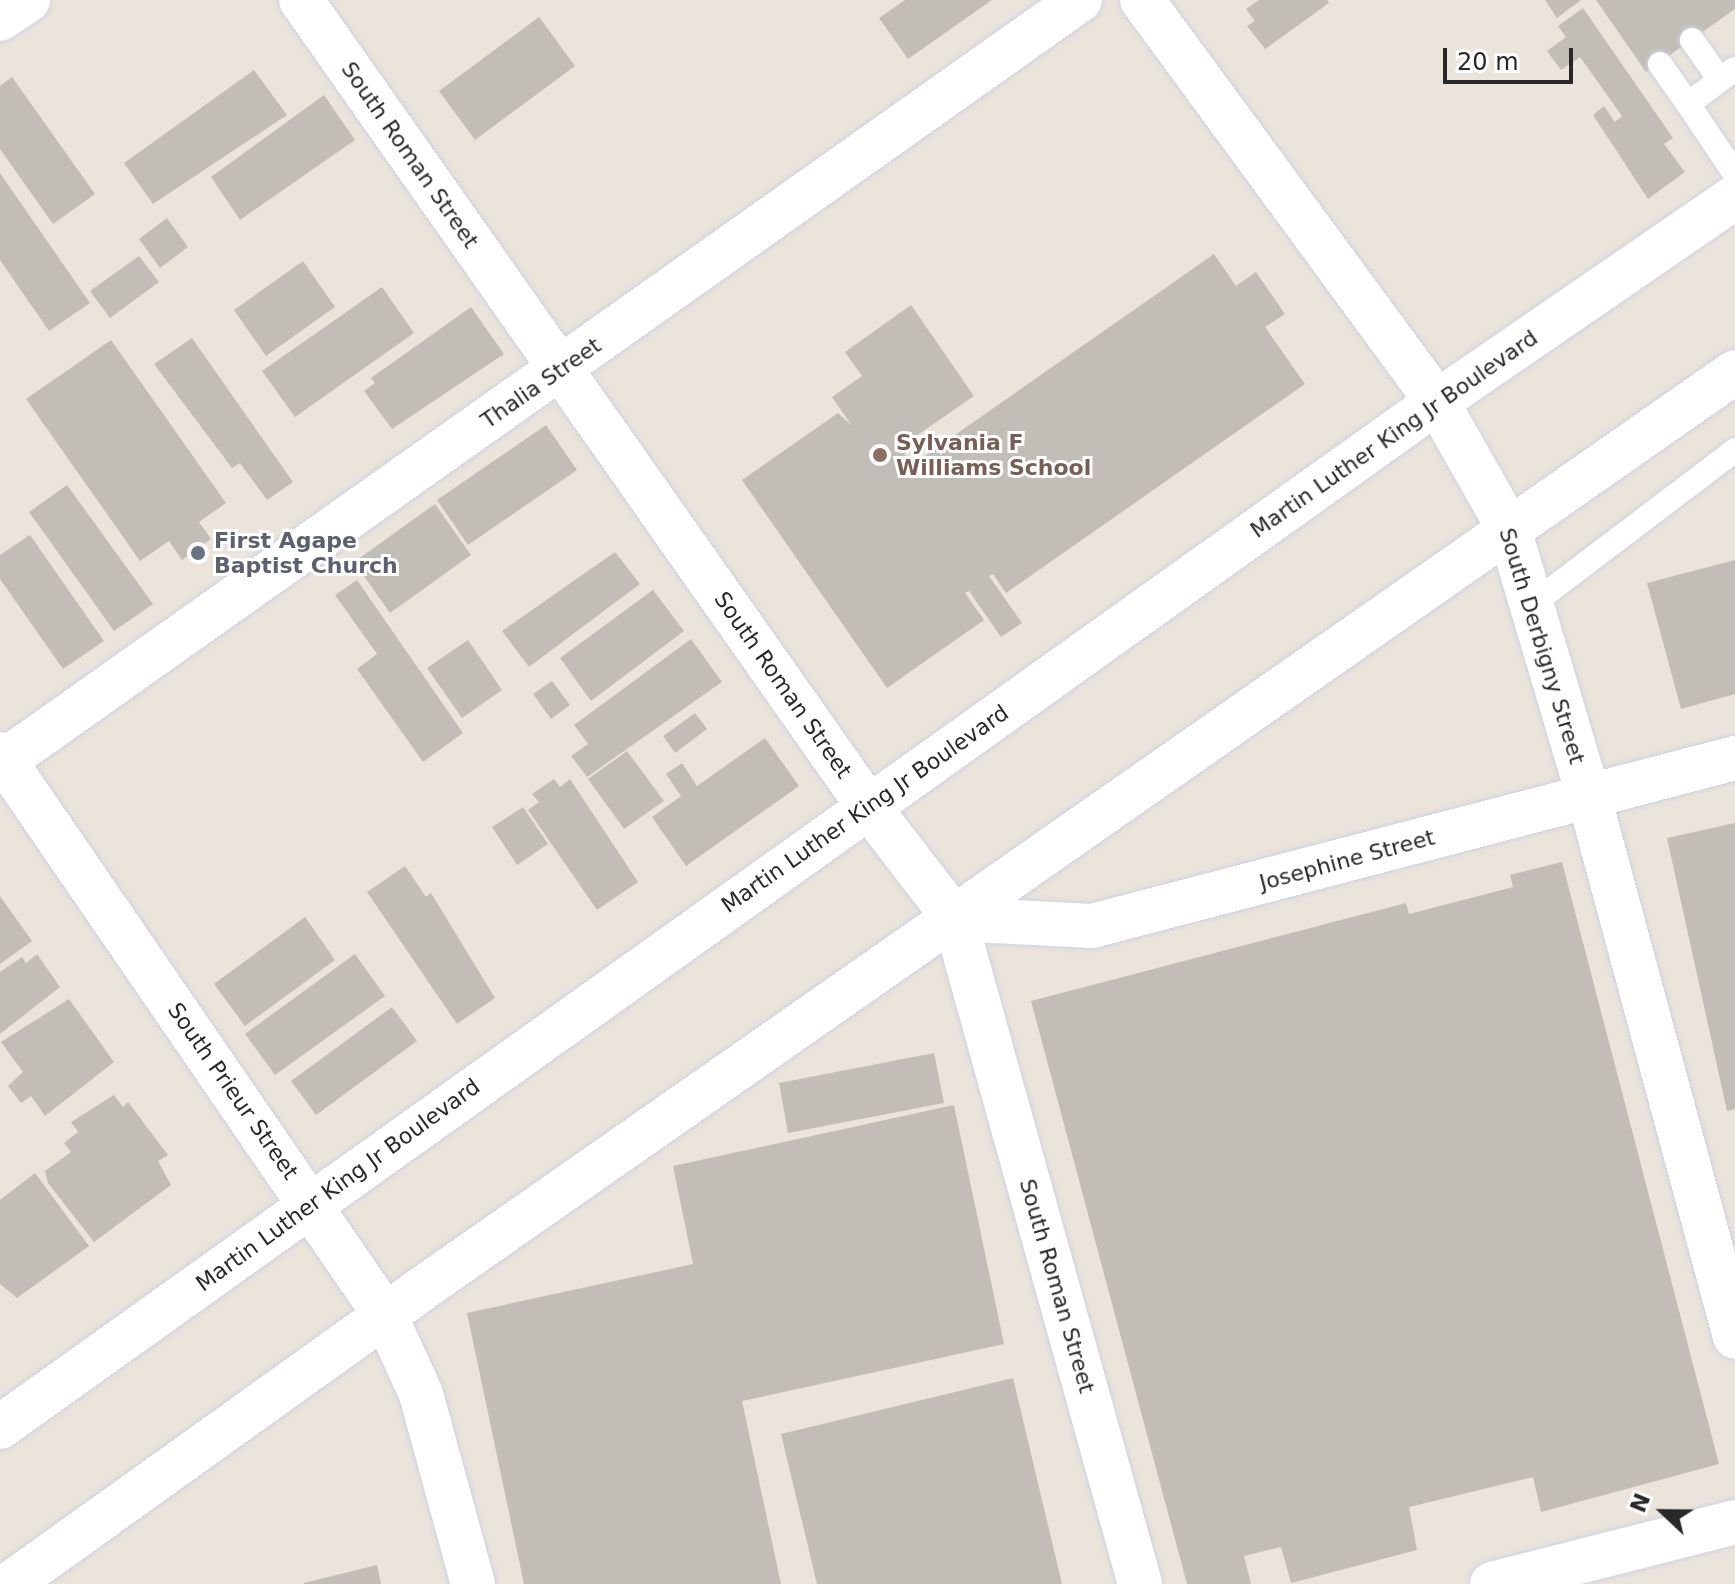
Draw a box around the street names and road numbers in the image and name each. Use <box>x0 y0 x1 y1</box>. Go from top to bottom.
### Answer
street label: South Roman Street <box>336 57 484 253</box>
street label: Martin Luther King Jr Boulevard <box>1245 324 1543 544</box>
street label: Thalia Street <box>476 332 606 434</box>
street label: South Derbigny Street <box>1494 525 1590 767</box>
street label: South Roman Street <box>709 587 857 783</box>
street label: Martin Luther King Jr Boulevard <box>716 699 1014 919</box>
street label: Josephine Street <box>1257 824 1437 896</box>
street label: South Prieur Street <box>162 998 304 1184</box>
street label: Martin Luther King Jr Boulevard <box>191 1073 485 1297</box>
street label: South Roman Street <box>1014 1176 1100 1396</box>

